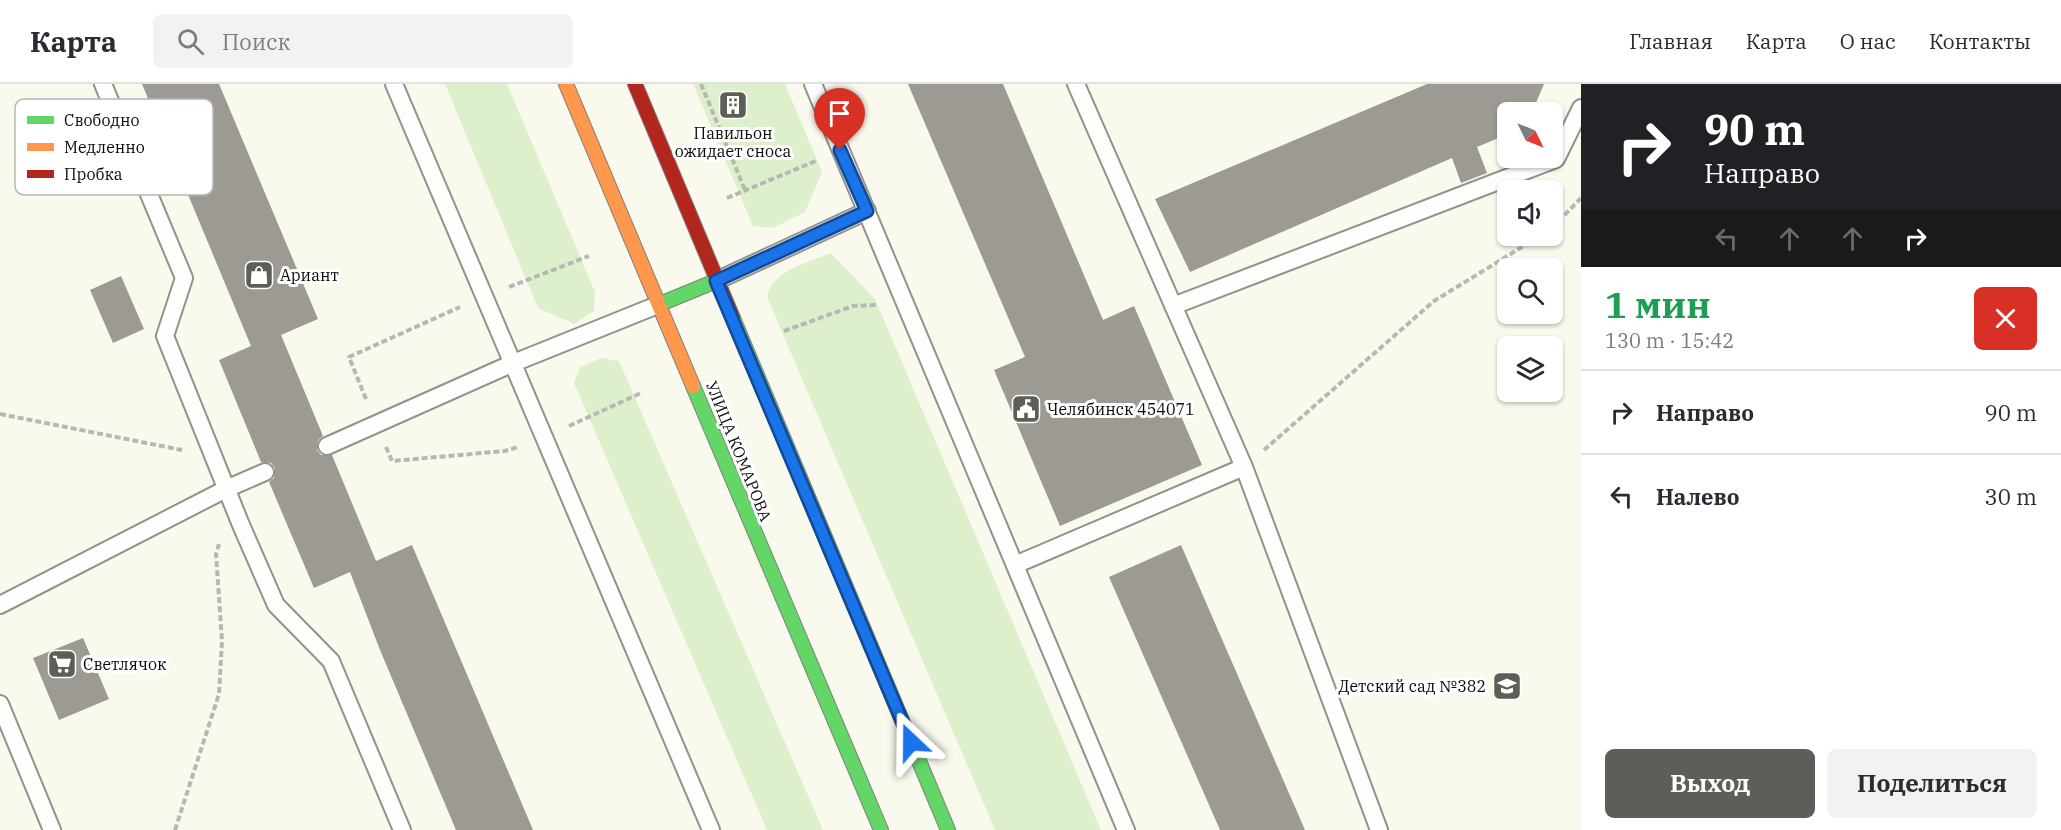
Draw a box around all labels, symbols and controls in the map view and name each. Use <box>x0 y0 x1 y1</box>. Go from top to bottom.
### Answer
search box <box>153 14 573 68</box>
text: Карта <box>30 23 117 60</box>
icon: search <box>174 25 207 58</box>
text: Поиск <box>222 27 290 56</box>
text: Главная <box>1629 27 1713 55</box>
text: Карта <box>1746 27 1807 55</box>
text: О нас <box>1840 27 1896 55</box>
text: Контакты <box>1929 27 2031 55</box>
pin <box>814 88 865 150</box>
building icon: Павильон ожидает сноса <box>717 89 749 121</box>
icon: arrive <box>823 97 856 130</box>
legend <box>15 99 213 195</box>
north arrow <box>1497 102 1563 168</box>
map controls <box>1497 102 1563 402</box>
text: 90 m <box>1704 102 1805 157</box>
icon: right <box>1605 108 1683 186</box>
text: Свободно <box>64 110 140 130</box>
place label: Павильон ожидает сноса <box>675 123 791 161</box>
text: Медленно <box>64 137 145 157</box>
text: Направо <box>1704 155 1820 190</box>
text: Пробка <box>64 164 123 184</box>
button: sound <box>1497 180 1563 246</box>
icon: left <box>1710 222 1743 255</box>
icon: ahead <box>1773 222 1806 255</box>
icon: ahead <box>1836 222 1869 255</box>
icon: right <box>1899 222 1932 255</box>
button: search <box>1497 258 1563 324</box>
shop icon: Ариант <box>243 259 275 291</box>
place label: Ариант <box>280 265 339 285</box>
text: 1 мин <box>1605 281 1711 328</box>
button: close <box>1974 287 2037 350</box>
text: 130 m · 15:42 <box>1605 327 1734 354</box>
button: layers <box>1497 336 1563 402</box>
street label: УЛИЦА КОМАРОВА <box>702 378 776 524</box>
public building icon: Челябинск 454071 <box>1010 393 1042 425</box>
icon: right <box>1605 396 1638 429</box>
text: Направо <box>1656 398 1754 427</box>
text: 90 m <box>1985 398 2037 427</box>
place label: Челябинск 454071 <box>1047 399 1195 419</box>
icon: left <box>1605 480 1638 513</box>
text: Налево <box>1656 482 1740 511</box>
text: 30 m <box>1985 482 2037 511</box>
supermarket icon: Светлячок <box>46 648 78 680</box>
place label: Светлячок <box>83 654 167 674</box>
school or university icon: Детский сад №382 <box>1491 670 1523 702</box>
place label: Детский сад №382 <box>1339 676 1486 696</box>
position arrow <box>879 710 943 774</box>
button: Выход <box>1605 749 1815 818</box>
button: Поделиться <box>1827 749 2037 818</box>

